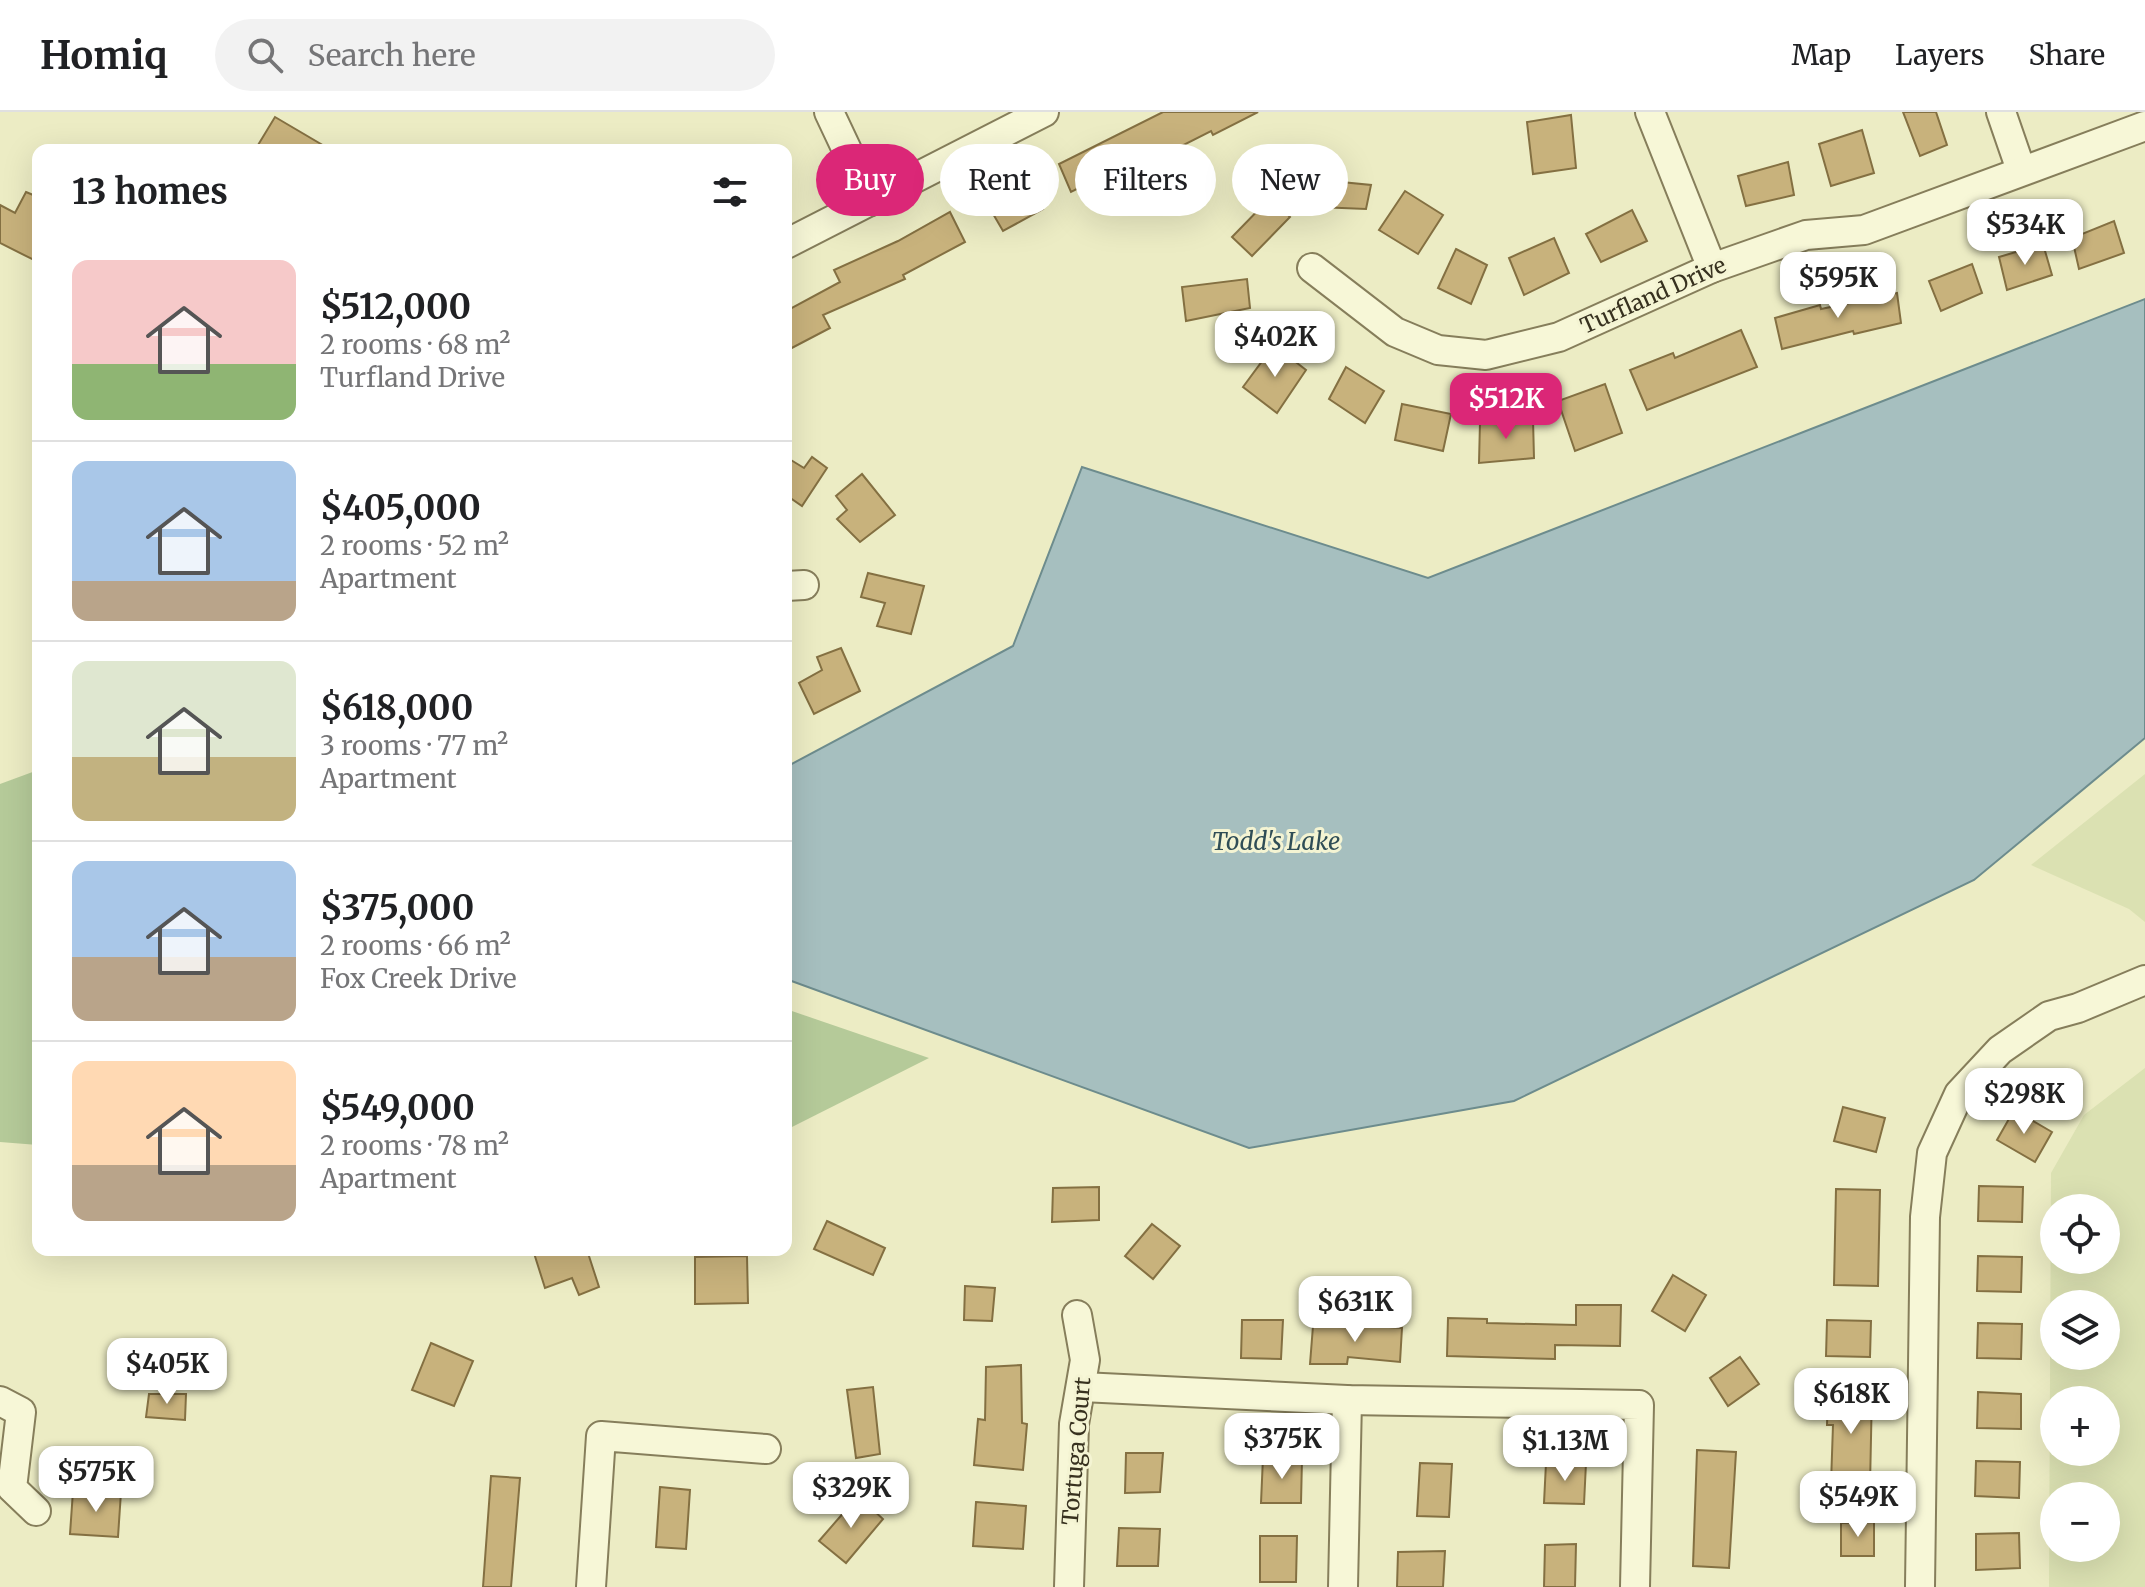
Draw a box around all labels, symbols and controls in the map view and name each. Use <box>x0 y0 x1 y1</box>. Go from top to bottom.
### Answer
search box <box>215 19 775 91</box>
text: Homiq <box>40 32 167 79</box>
icon: search <box>243 33 287 77</box>
text: Search here <box>307 36 476 74</box>
text: Map <box>1791 37 1851 73</box>
text: Layers <box>1895 37 1984 73</box>
text: Share <box>2028 37 2105 73</box>
chip: Buy <box>816 144 924 216</box>
chip: Rent <box>940 144 1059 216</box>
chip: Filters <box>1075 144 1216 216</box>
chip: New <box>1232 144 1348 216</box>
icon: filters <box>708 170 752 214</box>
text: 13 homes <box>72 171 228 213</box>
pin: $534K <box>1969 199 2081 267</box>
text: $534K <box>1985 208 2065 241</box>
street label: Turfland Drive <box>1576 250 1730 340</box>
pin: $595K <box>1782 252 1894 320</box>
text: $595K <box>1798 261 1878 294</box>
text: $512,000 <box>320 286 471 328</box>
icon: home <box>136 292 232 388</box>
pin: $402K <box>1219 311 1331 379</box>
text: $402K <box>1233 320 1317 353</box>
text: 2 rooms · 68 m² <box>320 328 510 361</box>
text: Turfland Drive <box>320 361 505 394</box>
pin: $512K <box>1450 373 1562 441</box>
text: $512K <box>1468 382 1544 415</box>
text: $405,000 <box>320 487 481 529</box>
icon: home <box>136 493 232 589</box>
text: 2 rooms · 52 m² <box>320 529 509 562</box>
text: Apartment <box>320 562 457 595</box>
text: $618,000 <box>320 687 473 729</box>
icon: home <box>136 693 232 789</box>
text: 3 rooms · 77 m² <box>320 729 508 762</box>
text: Apartment <box>320 762 457 795</box>
water label: Todd's Lake <box>1212 826 1340 857</box>
text: $375,000 <box>320 887 474 929</box>
icon: home <box>136 893 232 989</box>
text: 2 rooms · 66 m² <box>320 929 511 962</box>
text: Fox Creek Drive <box>320 962 517 995</box>
pin: $298K <box>1968 1068 2080 1136</box>
text: $298K <box>1983 1077 2065 1110</box>
text: $549,000 <box>320 1087 475 1129</box>
icon: home <box>136 1093 232 1189</box>
text: 2 rooms · 78 m² <box>320 1129 509 1162</box>
text: Apartment <box>320 1162 457 1195</box>
map controls <box>2040 1194 2120 1562</box>
button: locate <box>2040 1194 2120 1274</box>
pin: $631K <box>1299 1276 1411 1344</box>
text: $631K <box>1317 1285 1393 1318</box>
button: layers <box>2040 1290 2120 1370</box>
pin: $405K <box>111 1338 223 1406</box>
text: $405K <box>125 1347 209 1380</box>
pin: $618K <box>1795 1368 1907 1436</box>
street label: Tortuga Court <box>1056 1375 1096 1526</box>
text: $618K <box>1812 1377 1890 1410</box>
button: + <box>2040 1386 2120 1466</box>
pin: $375K <box>1226 1413 1338 1481</box>
pin: $1.13M <box>1500 1415 1630 1483</box>
text: $375K <box>1242 1422 1322 1455</box>
text: $1.13M <box>1521 1424 1609 1457</box>
pin: $575K <box>40 1446 152 1514</box>
text: $575K <box>57 1455 135 1488</box>
pin: $329K <box>795 1462 907 1530</box>
text: $329K <box>811 1471 891 1504</box>
pin: $549K <box>1802 1471 1914 1539</box>
text: $549K <box>1818 1480 1898 1513</box>
button: − <box>2040 1482 2120 1562</box>

